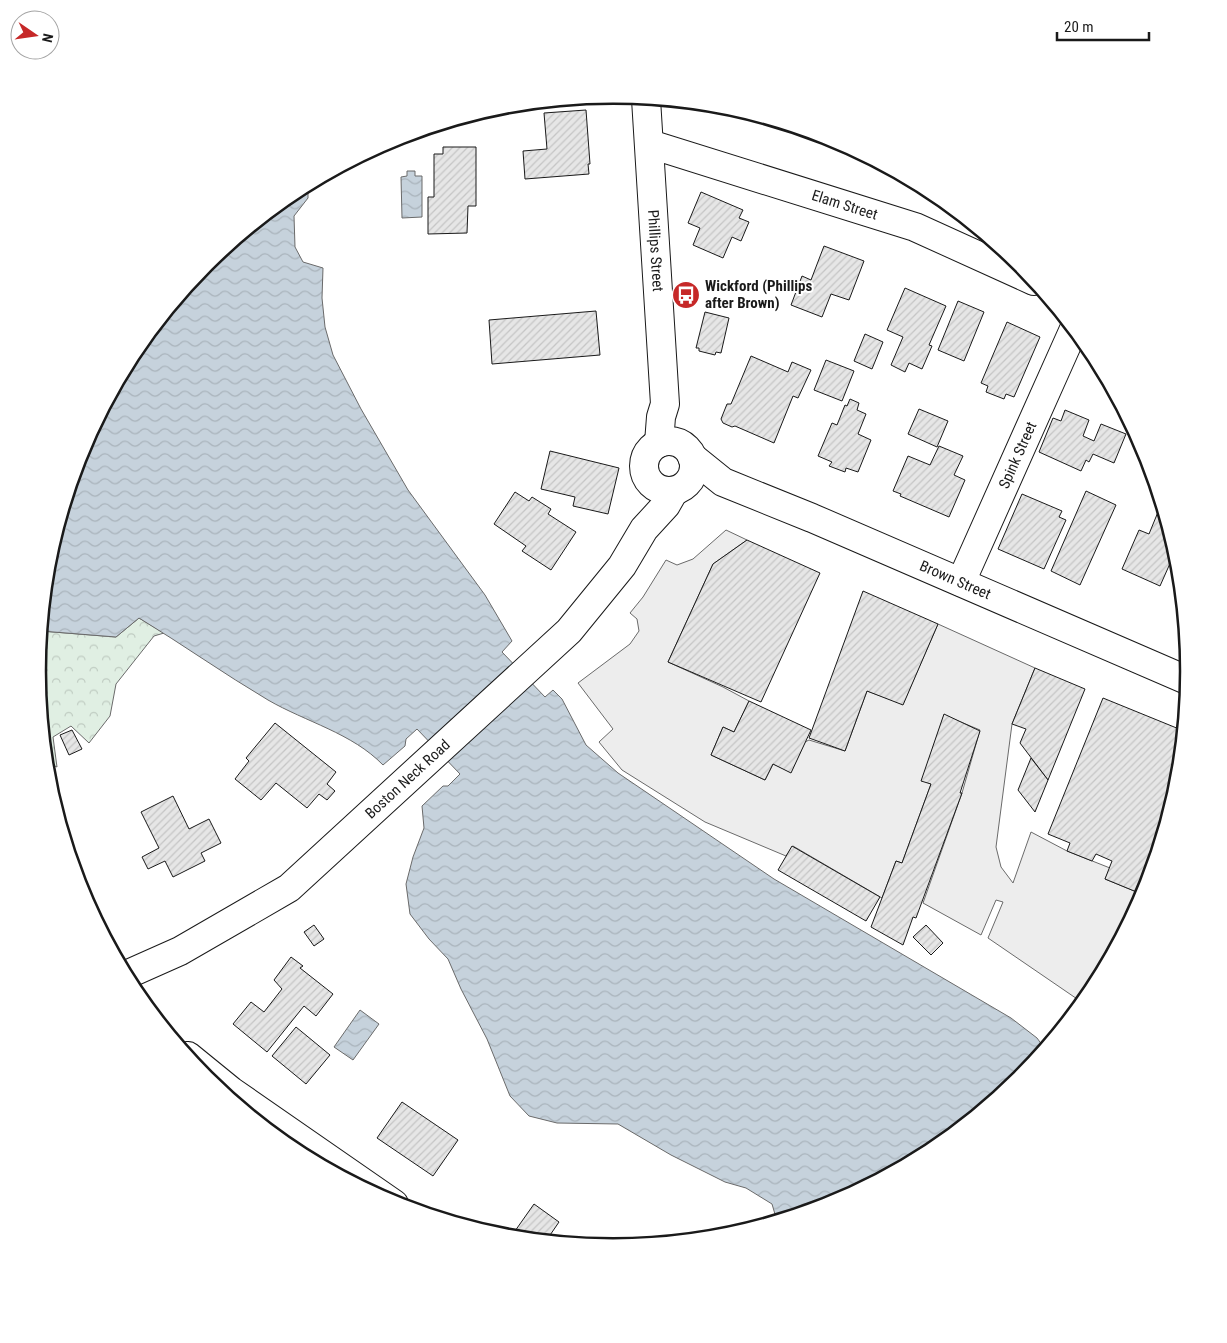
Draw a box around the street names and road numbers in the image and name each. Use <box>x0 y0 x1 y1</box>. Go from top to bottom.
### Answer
street label: Elam Street <box>810 186 880 224</box>
street label: Phillips Street <box>644 209 667 292</box>
street label: Spink Street <box>995 419 1040 491</box>
street label: Brown Street <box>917 557 994 603</box>
street label: Boston Neck Road <box>361 736 454 823</box>

